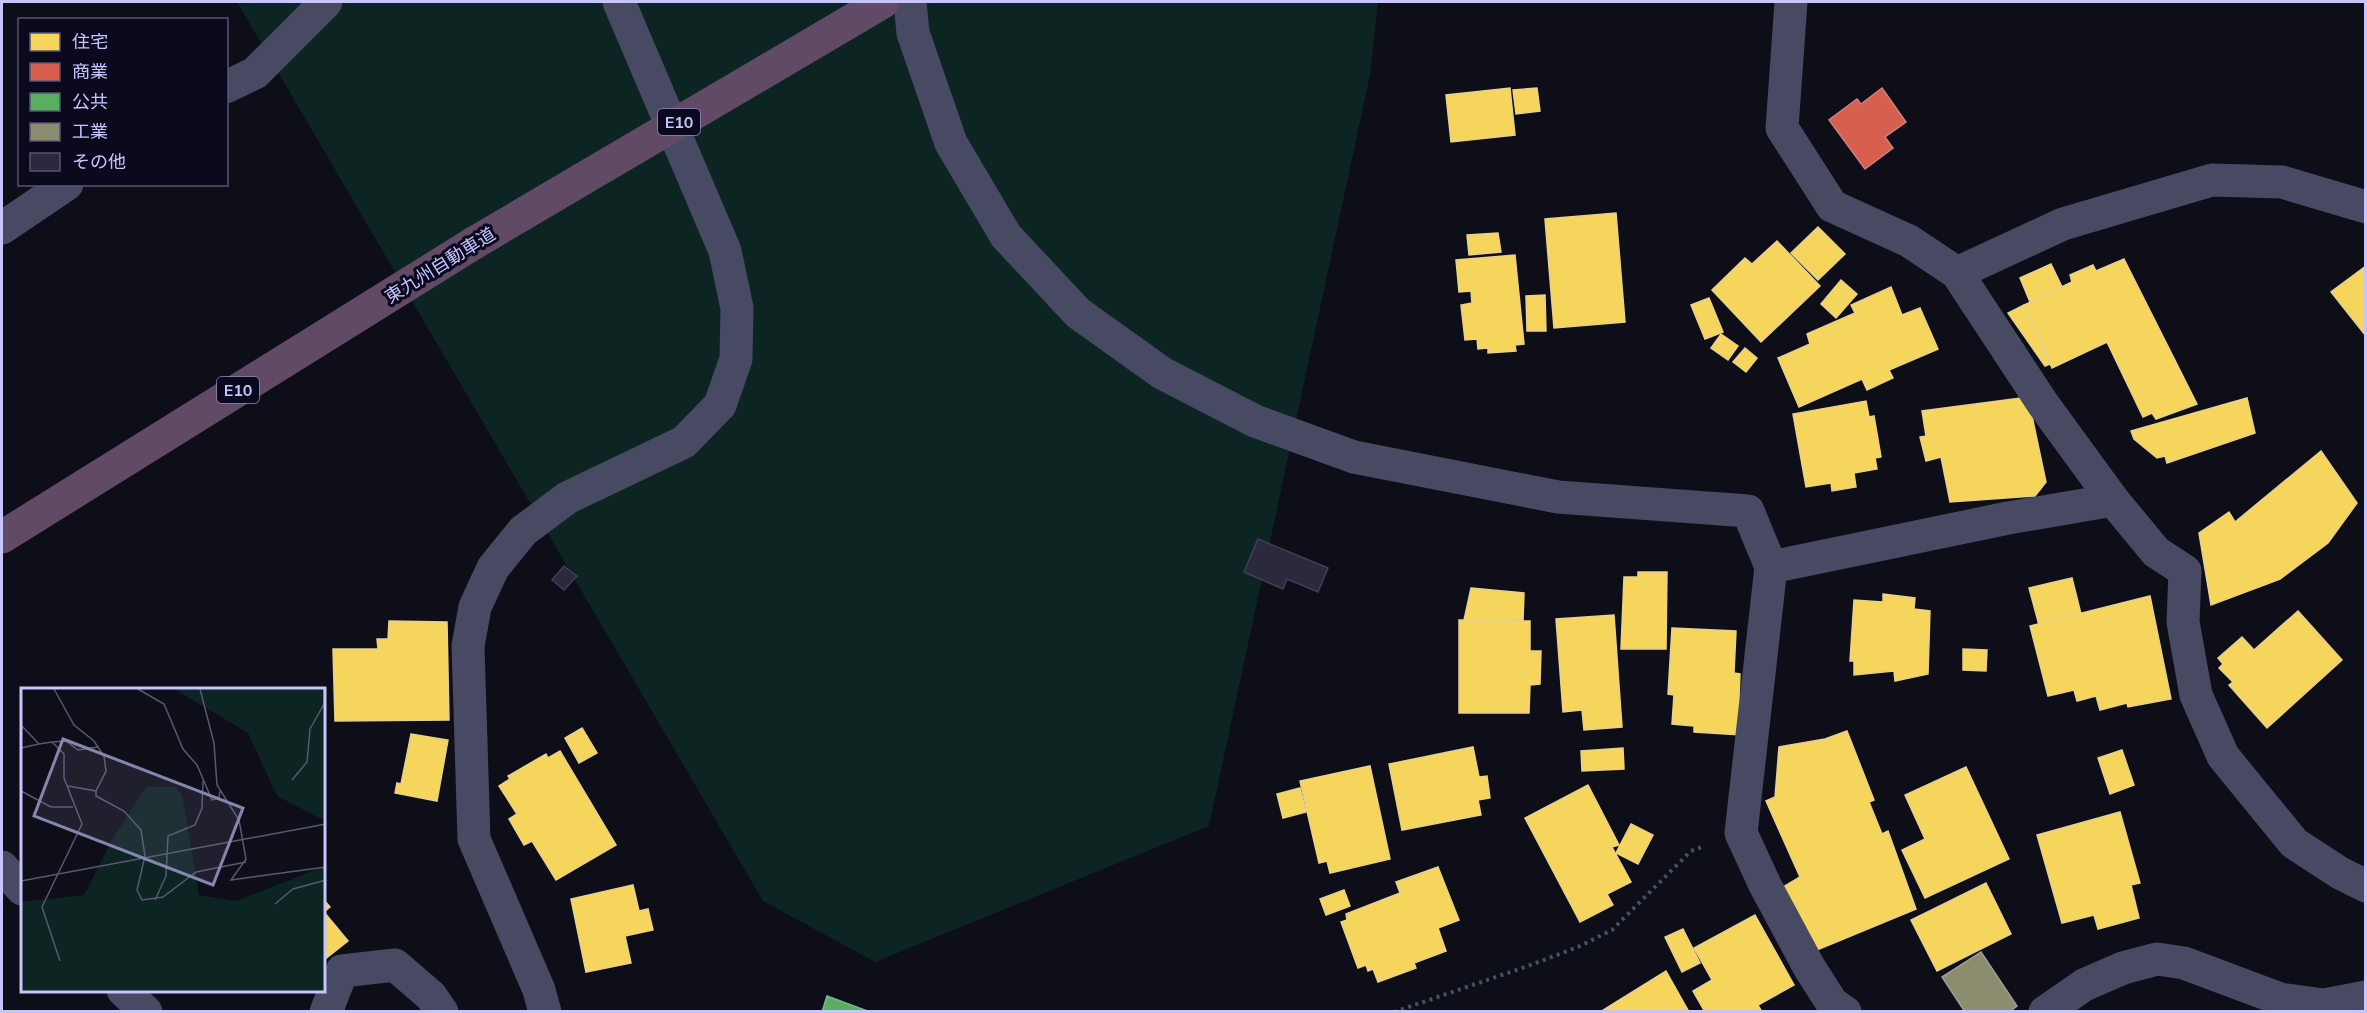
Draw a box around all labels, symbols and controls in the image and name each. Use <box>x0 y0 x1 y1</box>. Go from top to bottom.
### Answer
legend <box>18 18 228 186</box>
text: 住宅 <box>72 30 108 53</box>
text: 商業 <box>72 60 108 83</box>
text: 公共 <box>72 90 108 113</box>
road number: E10 <box>658 109 700 135</box>
text: 工業 <box>72 120 108 143</box>
text: その他 <box>72 150 126 173</box>
street label: 東九州自動車道 <box>380 222 500 308</box>
road number: E10 <box>217 377 259 403</box>
inset map <box>21 688 326 992</box>

